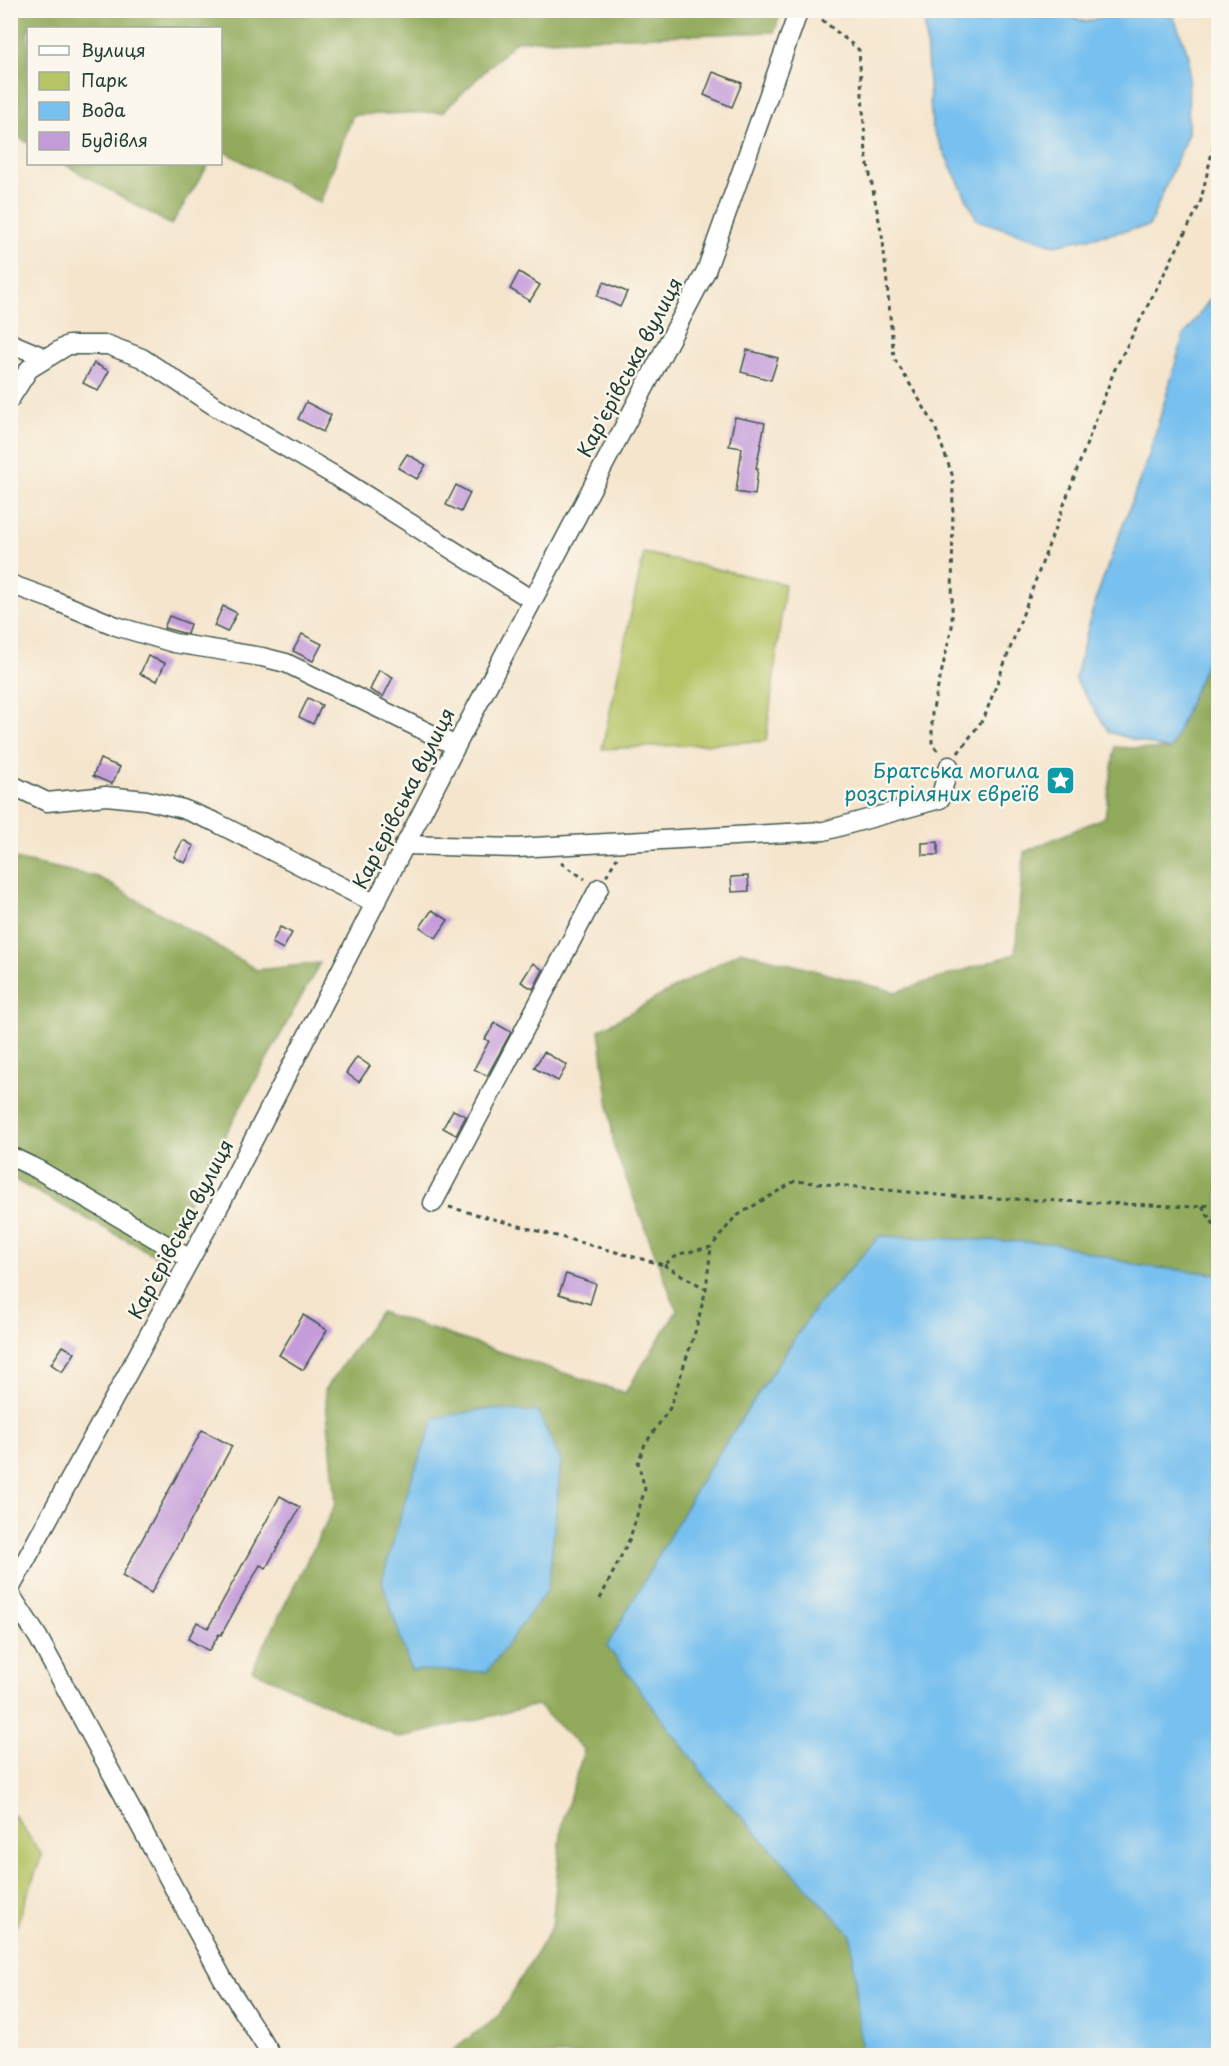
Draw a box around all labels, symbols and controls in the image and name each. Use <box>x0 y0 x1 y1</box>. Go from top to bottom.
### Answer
legend <box>27 27 222 165</box>
text: Вулиця <box>81 36 146 63</box>
text: Парк <box>81 66 128 93</box>
text: Вода <box>81 96 126 123</box>
text: Будівля <box>81 126 148 153</box>
street label: Кар'єрівська вулиця <box>569 272 689 462</box>
street label: Кар'єрівська вулиця <box>344 702 462 894</box>
place label: Братська могила розстріляних євреїв <box>844 755 1039 808</box>
place icon: Братська могила розстріляних євреїв <box>1044 765 1076 797</box>
street label: Кар'єрівська вулиця <box>120 1134 240 1324</box>

